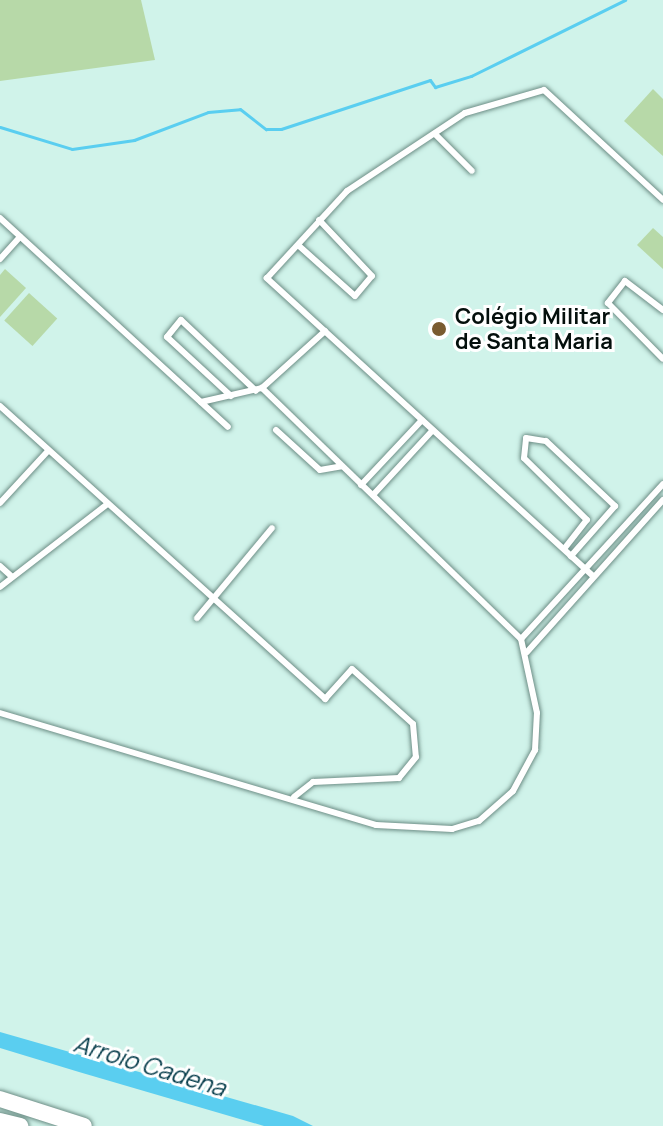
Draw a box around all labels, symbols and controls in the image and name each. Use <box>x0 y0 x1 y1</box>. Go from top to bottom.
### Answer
place label: Colégio Militar de Santa Maria <box>455 303 613 354</box>
marker: Colégio Militar de Santa Maria <box>430 320 448 338</box>
water label: Arroio Cadena <box>71 1028 229 1102</box>

